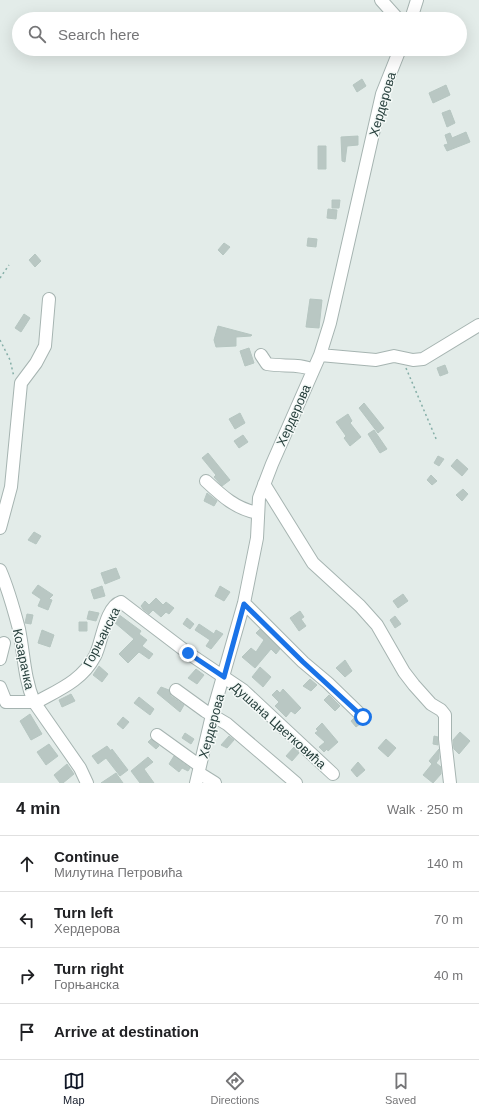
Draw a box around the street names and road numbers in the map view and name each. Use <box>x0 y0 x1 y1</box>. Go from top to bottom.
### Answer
street label: Хердерова <box>366 70 399 138</box>
street label: Хердерова <box>273 381 314 448</box>
street label: Горњанска <box>80 604 123 670</box>
street label: Козарачка <box>10 627 37 692</box>
street label: Душана Цветковића <box>228 679 330 772</box>
street label: Хердерова <box>196 692 227 760</box>

